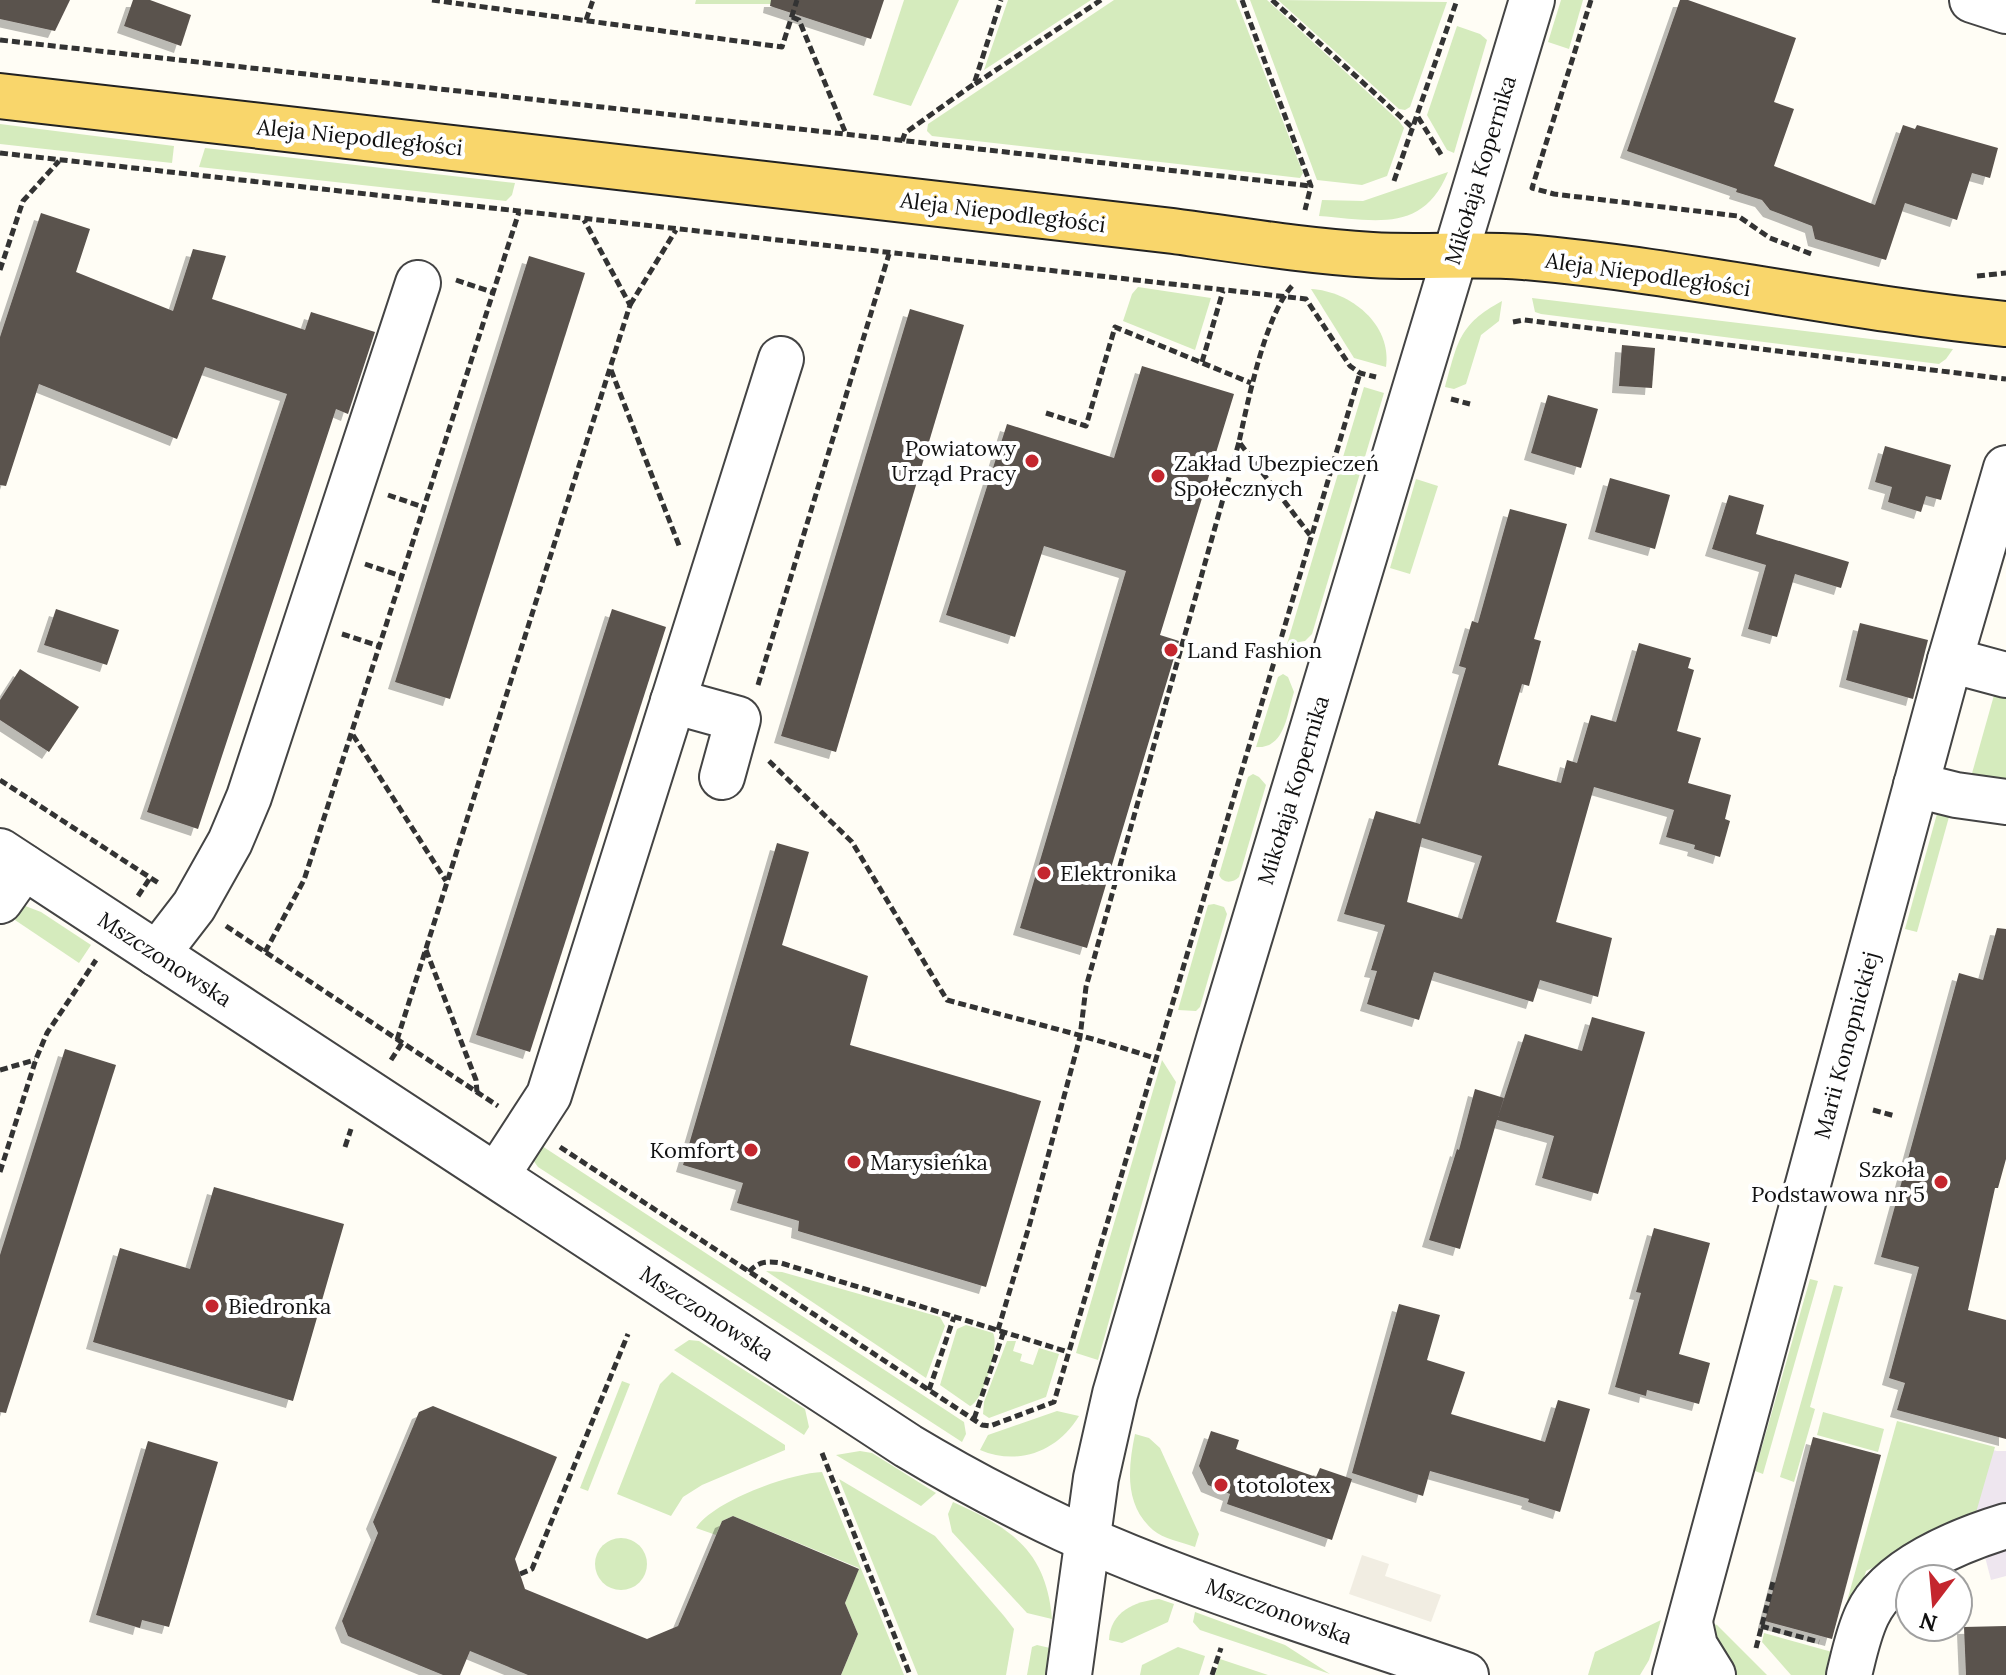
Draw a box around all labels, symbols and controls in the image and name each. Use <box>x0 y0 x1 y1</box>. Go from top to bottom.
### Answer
street label: Mikołaja Kopernika <box>1438 72 1522 268</box>
street label: Aleja Niepodległości <box>255 112 464 162</box>
street label: Aleja Niepodległości <box>898 185 1107 238</box>
street label: Aleja Niepodległości <box>1543 246 1752 302</box>
place label: Powiatowy Urząd Pracy <box>891 434 1016 487</box>
place label: Zakład Ubezpieczeń Społecznych <box>1174 449 1379 502</box>
marker: Powiatowy Urząd Pracy <box>1023 452 1041 470</box>
marker: Zakład Ubezpieczeń Społecznych <box>1149 467 1167 485</box>
place label: Land Fashion <box>1187 636 1322 664</box>
marker: Land Fashion <box>1162 641 1180 659</box>
street label: Mikołaja Kopernika <box>1251 692 1335 888</box>
place label: Elektronika <box>1060 859 1177 887</box>
marker: Elektronika <box>1035 864 1053 882</box>
street label: Mszczonowska <box>93 905 237 1013</box>
street label: Marii Konopnickiej <box>1807 948 1885 1142</box>
place label: Komfort <box>649 1136 735 1164</box>
marker: Komfort <box>742 1141 760 1159</box>
place label: Marysieńka <box>870 1148 988 1176</box>
marker: Marysieńka <box>845 1153 863 1171</box>
place label: Szkoła Podstawowa nr 5 <box>1751 1155 1925 1208</box>
marker: Szkoła Podstawowa nr 5 <box>1932 1173 1950 1191</box>
street label: Mszczonowska <box>635 1259 779 1367</box>
place label: Biedronka <box>228 1292 331 1320</box>
marker: Biedronka <box>203 1297 221 1315</box>
place label: totolotex <box>1237 1471 1331 1499</box>
marker: totolotex <box>1212 1476 1230 1494</box>
north arrow <box>1894 1563 1974 1643</box>
street label: Mszczonowska <box>1202 1572 1356 1650</box>
text: N <box>1916 1606 1941 1638</box>

